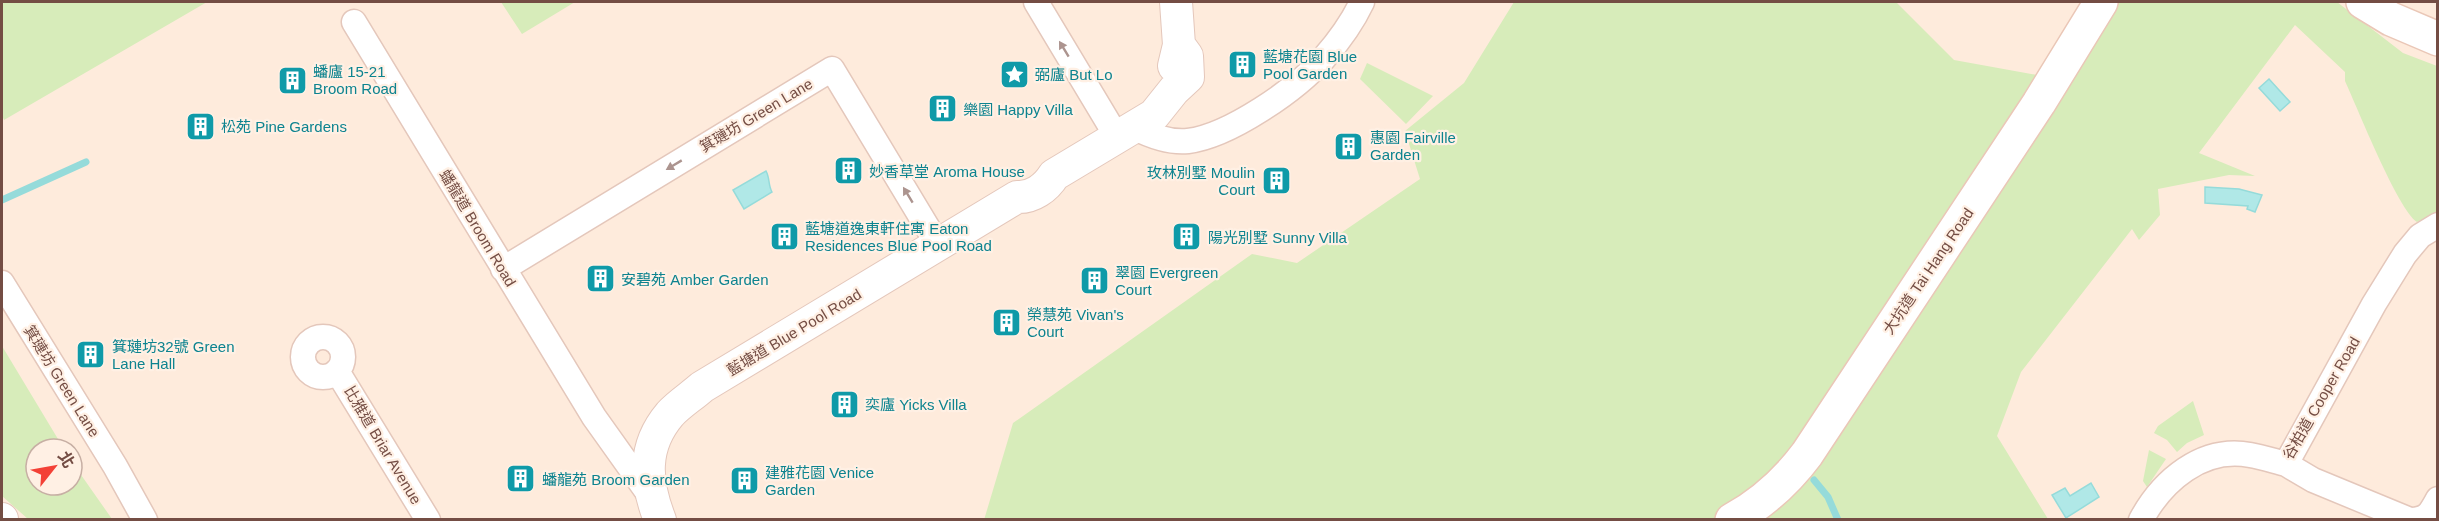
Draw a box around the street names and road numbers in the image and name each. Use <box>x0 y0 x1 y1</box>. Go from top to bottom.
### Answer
street label: 箕璉坊 Green Lane <box>697 75 815 155</box>
street label: 蟠龍道 Broom Road <box>436 166 520 290</box>
street label: 大坑道 Tai Hang Road <box>1879 205 1977 337</box>
street label: 藍塘道 Blue Pool Road <box>724 285 864 379</box>
street label: 箕璉坊 Green Lane <box>21 322 103 440</box>
street label: 谷柏道 Cooper Road <box>2279 334 2363 462</box>
street label: 比雅道 Briar Avenue <box>341 383 425 507</box>

